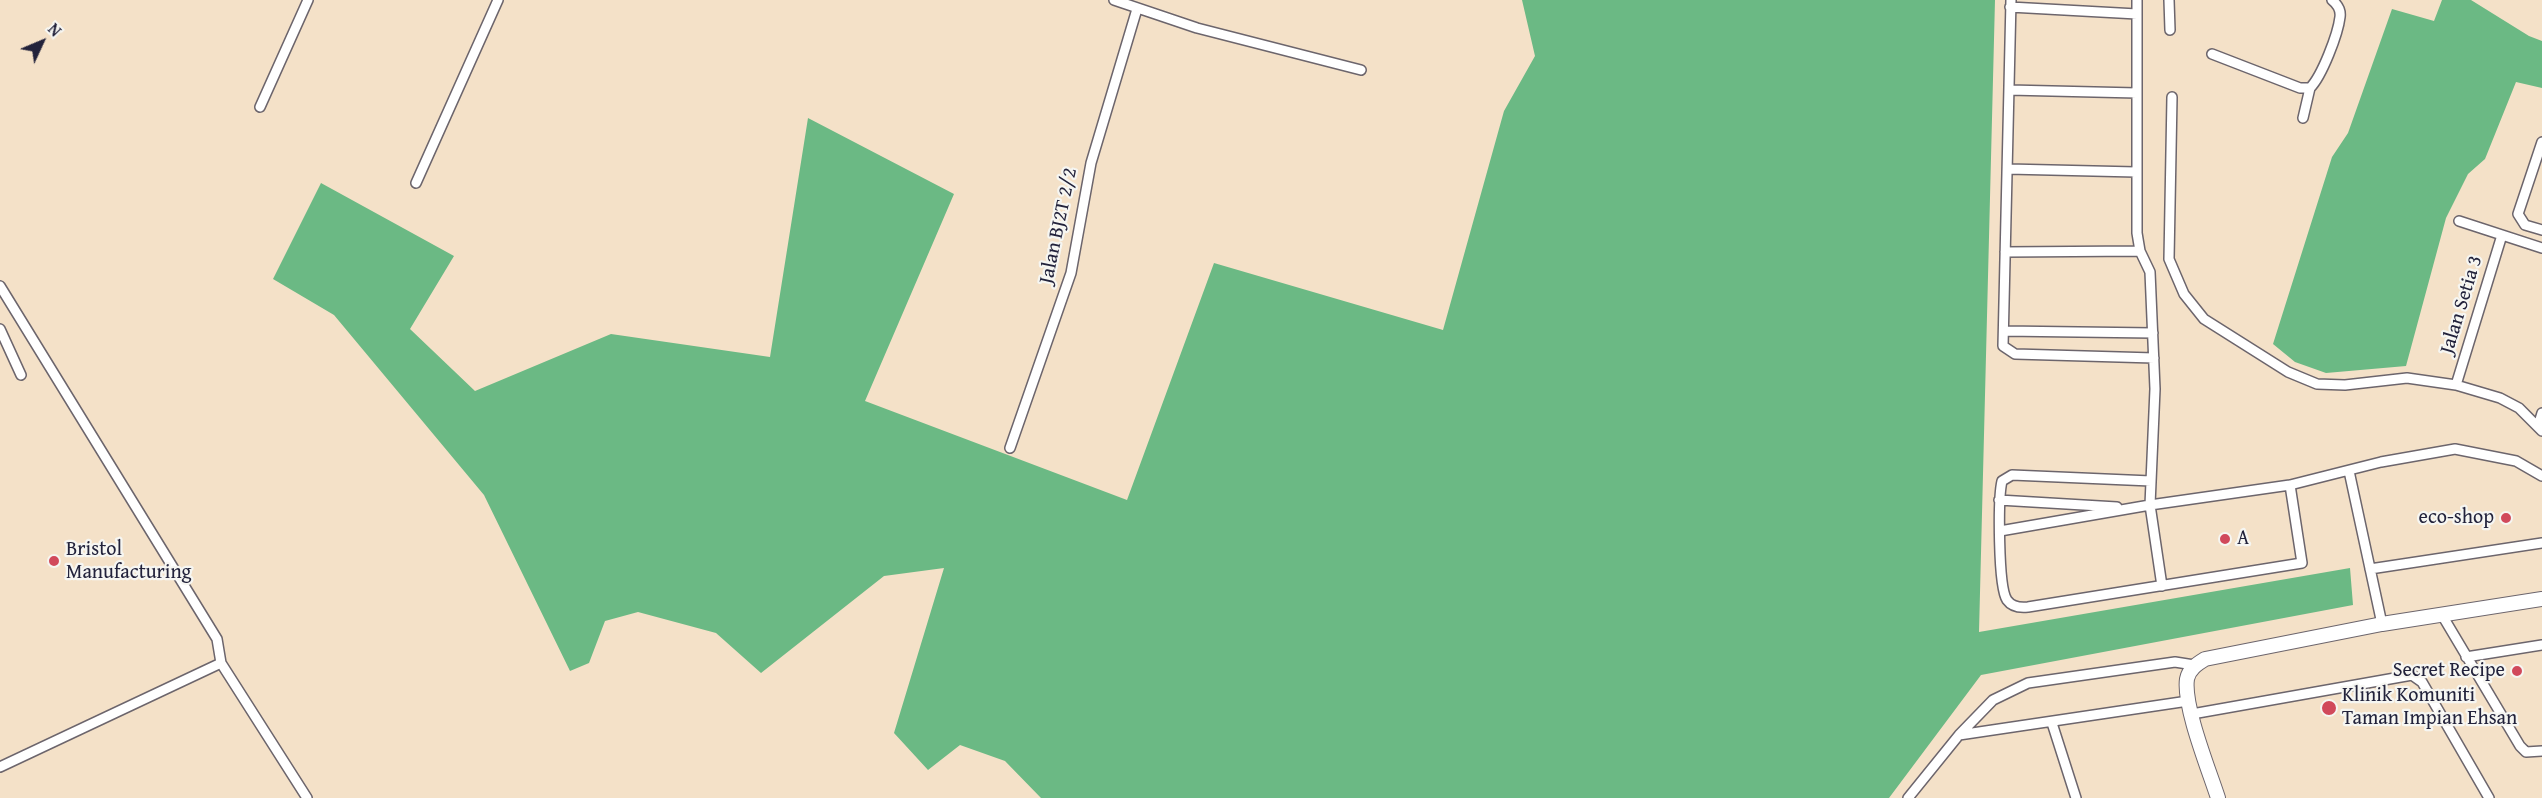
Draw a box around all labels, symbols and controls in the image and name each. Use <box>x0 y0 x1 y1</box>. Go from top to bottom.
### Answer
north arrow <box>12 12 72 72</box>
text: N <box>43 17 67 42</box>
street label: Jalan BJ2T 2/2 <box>1035 166 1083 286</box>
street label: Jalan Setia 3 <box>2436 253 2488 357</box>
place label: eco-shop <box>2419 506 2494 530</box>
marker: eco-shop <box>2499 511 2513 525</box>
place label: A <box>2237 527 2249 551</box>
marker: A <box>2218 532 2232 546</box>
place label: Bristol Manufacturing <box>66 538 192 585</box>
marker: Bristol Manufacturing <box>47 554 61 568</box>
place label: Secret Recipe <box>2393 659 2505 683</box>
marker: Secret Recipe <box>2510 664 2524 678</box>
place label: Klinik Komuniti Taman Impian Ehsan <box>2342 684 2517 731</box>
marker: Klinik Komuniti Taman Impian Ehsan <box>2320 699 2338 717</box>

